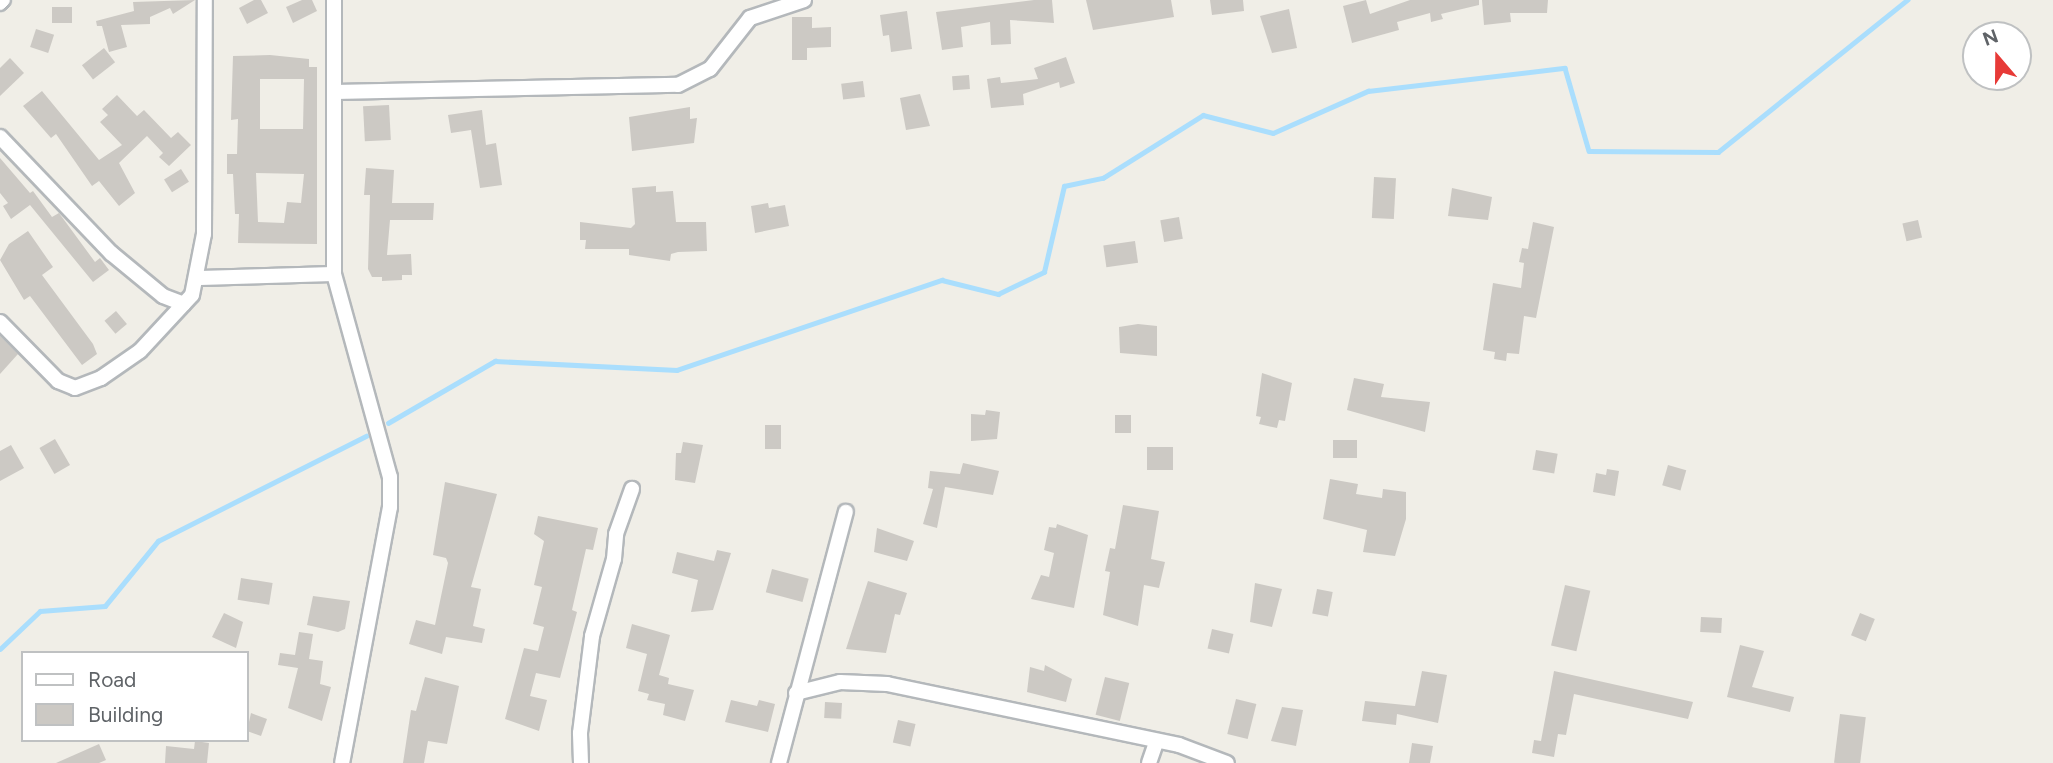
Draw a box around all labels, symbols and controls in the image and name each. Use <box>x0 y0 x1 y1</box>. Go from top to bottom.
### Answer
north arrow <box>1962 21 2032 91</box>
text: N <box>1979 24 2001 51</box>
legend <box>21 651 248 742</box>
text: Road <box>88 667 136 692</box>
text: Building <box>88 702 163 727</box>

